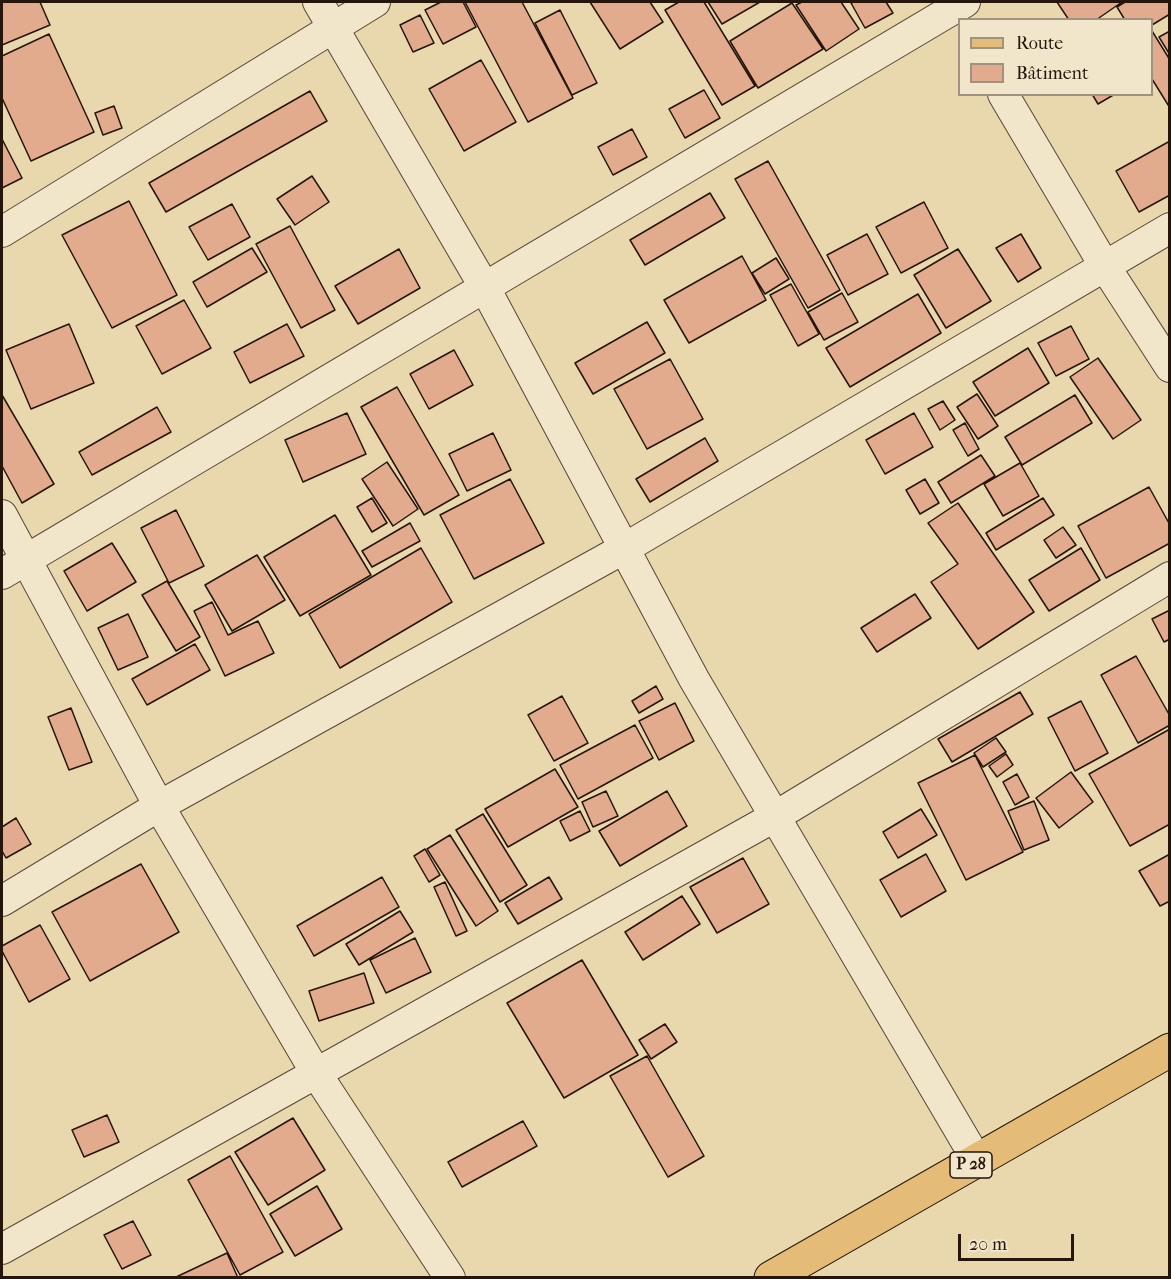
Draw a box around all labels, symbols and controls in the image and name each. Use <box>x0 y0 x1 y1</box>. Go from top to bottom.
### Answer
legend <box>958 18 1153 96</box>
text: Route <box>1016 33 1063 54</box>
text: Bâtiment <box>1016 63 1088 84</box>
road number: P 28 <box>950 1152 992 1178</box>
scale bar <box>961 1222 1076 1260</box>
text: 20 m <box>969 1234 1007 1255</box>

